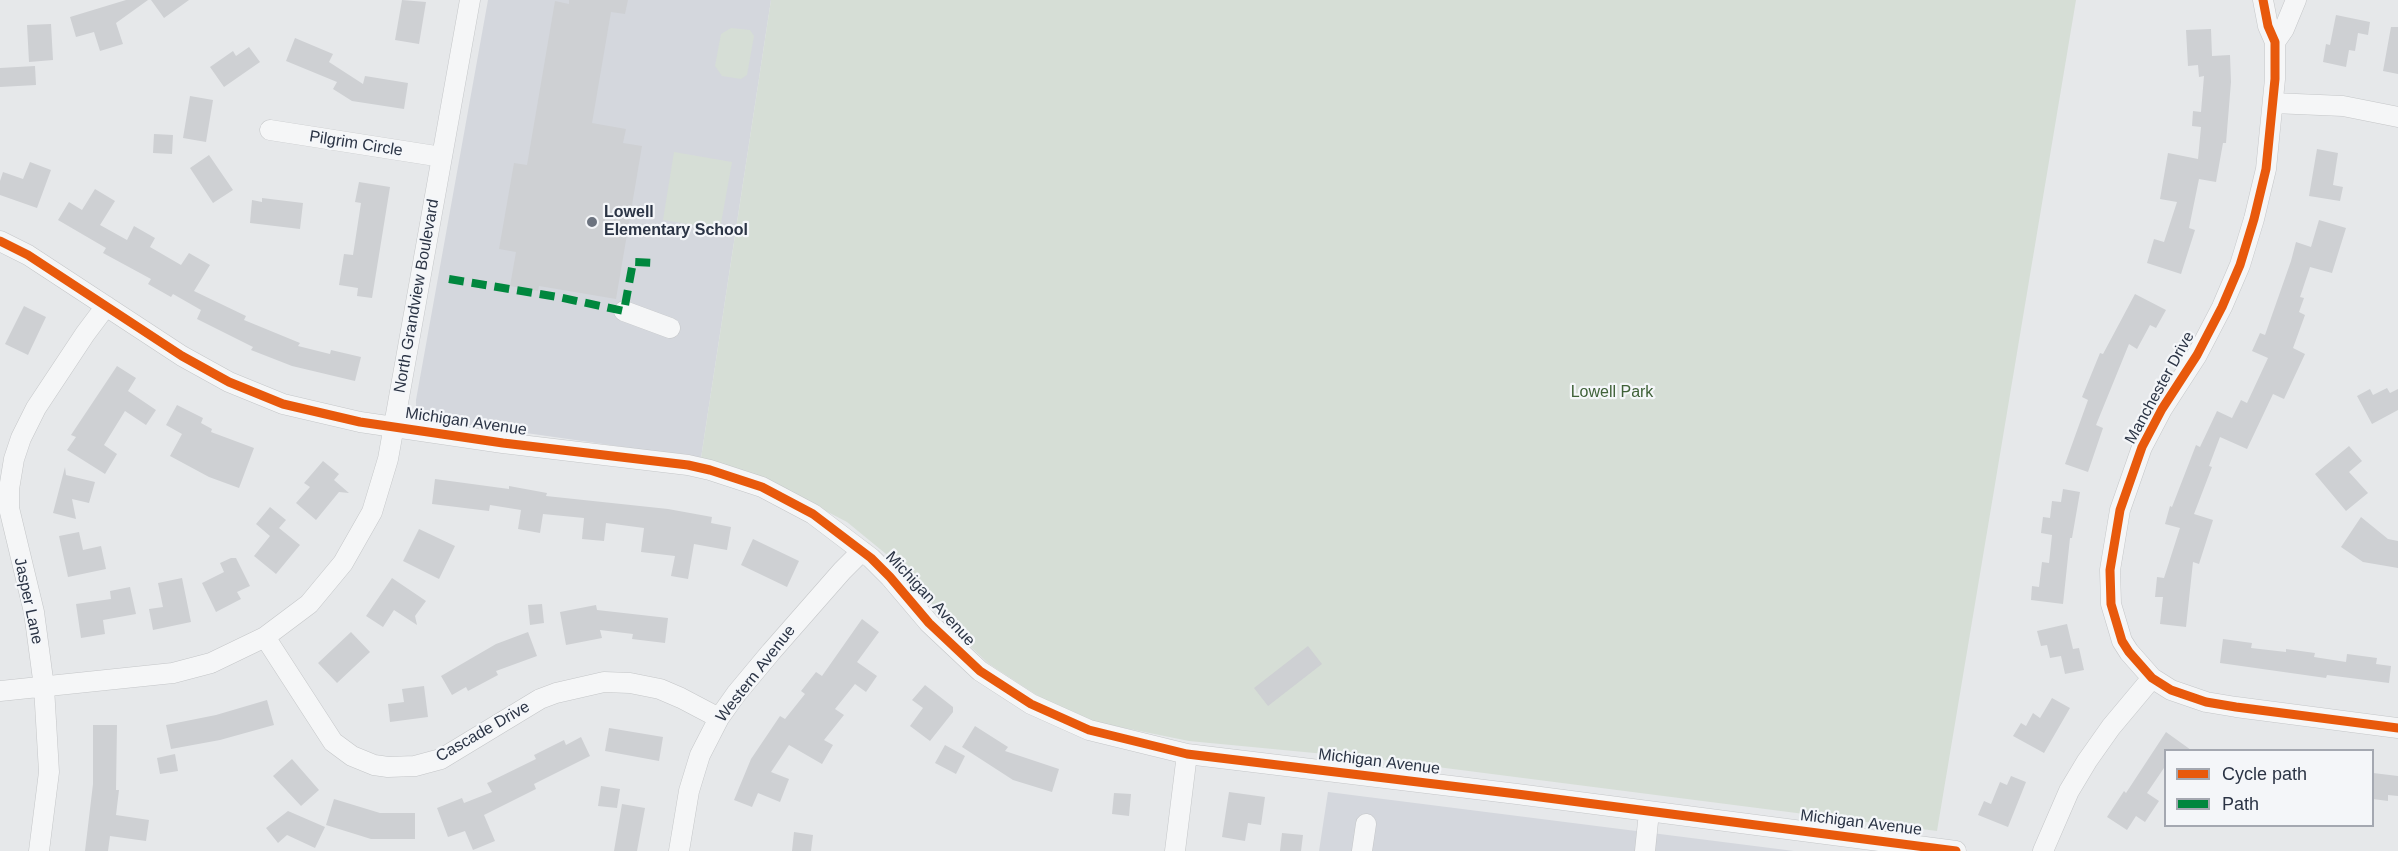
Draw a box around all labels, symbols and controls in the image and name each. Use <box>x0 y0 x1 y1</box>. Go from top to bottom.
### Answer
street label: Pilgrim Circle <box>308 127 404 161</box>
street label: North Grandview Boulevard <box>390 198 444 394</box>
place label: Lowell Elementary School <box>604 203 748 241</box>
marker: Lowell Elementary School <box>585 215 599 229</box>
street label: Manchester Drive <box>2121 329 2199 447</box>
park label: Lowell Park <box>1571 383 1653 403</box>
street label: Michigan Avenue <box>404 404 528 440</box>
street label: Michigan Avenue <box>881 548 979 650</box>
street label: Jasper Lane <box>9 556 47 646</box>
street label: Western Avenue <box>712 622 800 726</box>
street label: Cascade Drive <box>433 697 533 767</box>
street label: Michigan Avenue <box>1317 745 1441 779</box>
legend <box>2164 749 2374 827</box>
text: Cycle path <box>2222 764 2307 784</box>
text: Path <box>2222 794 2259 814</box>
street label: Michigan Avenue <box>1799 806 1923 840</box>

